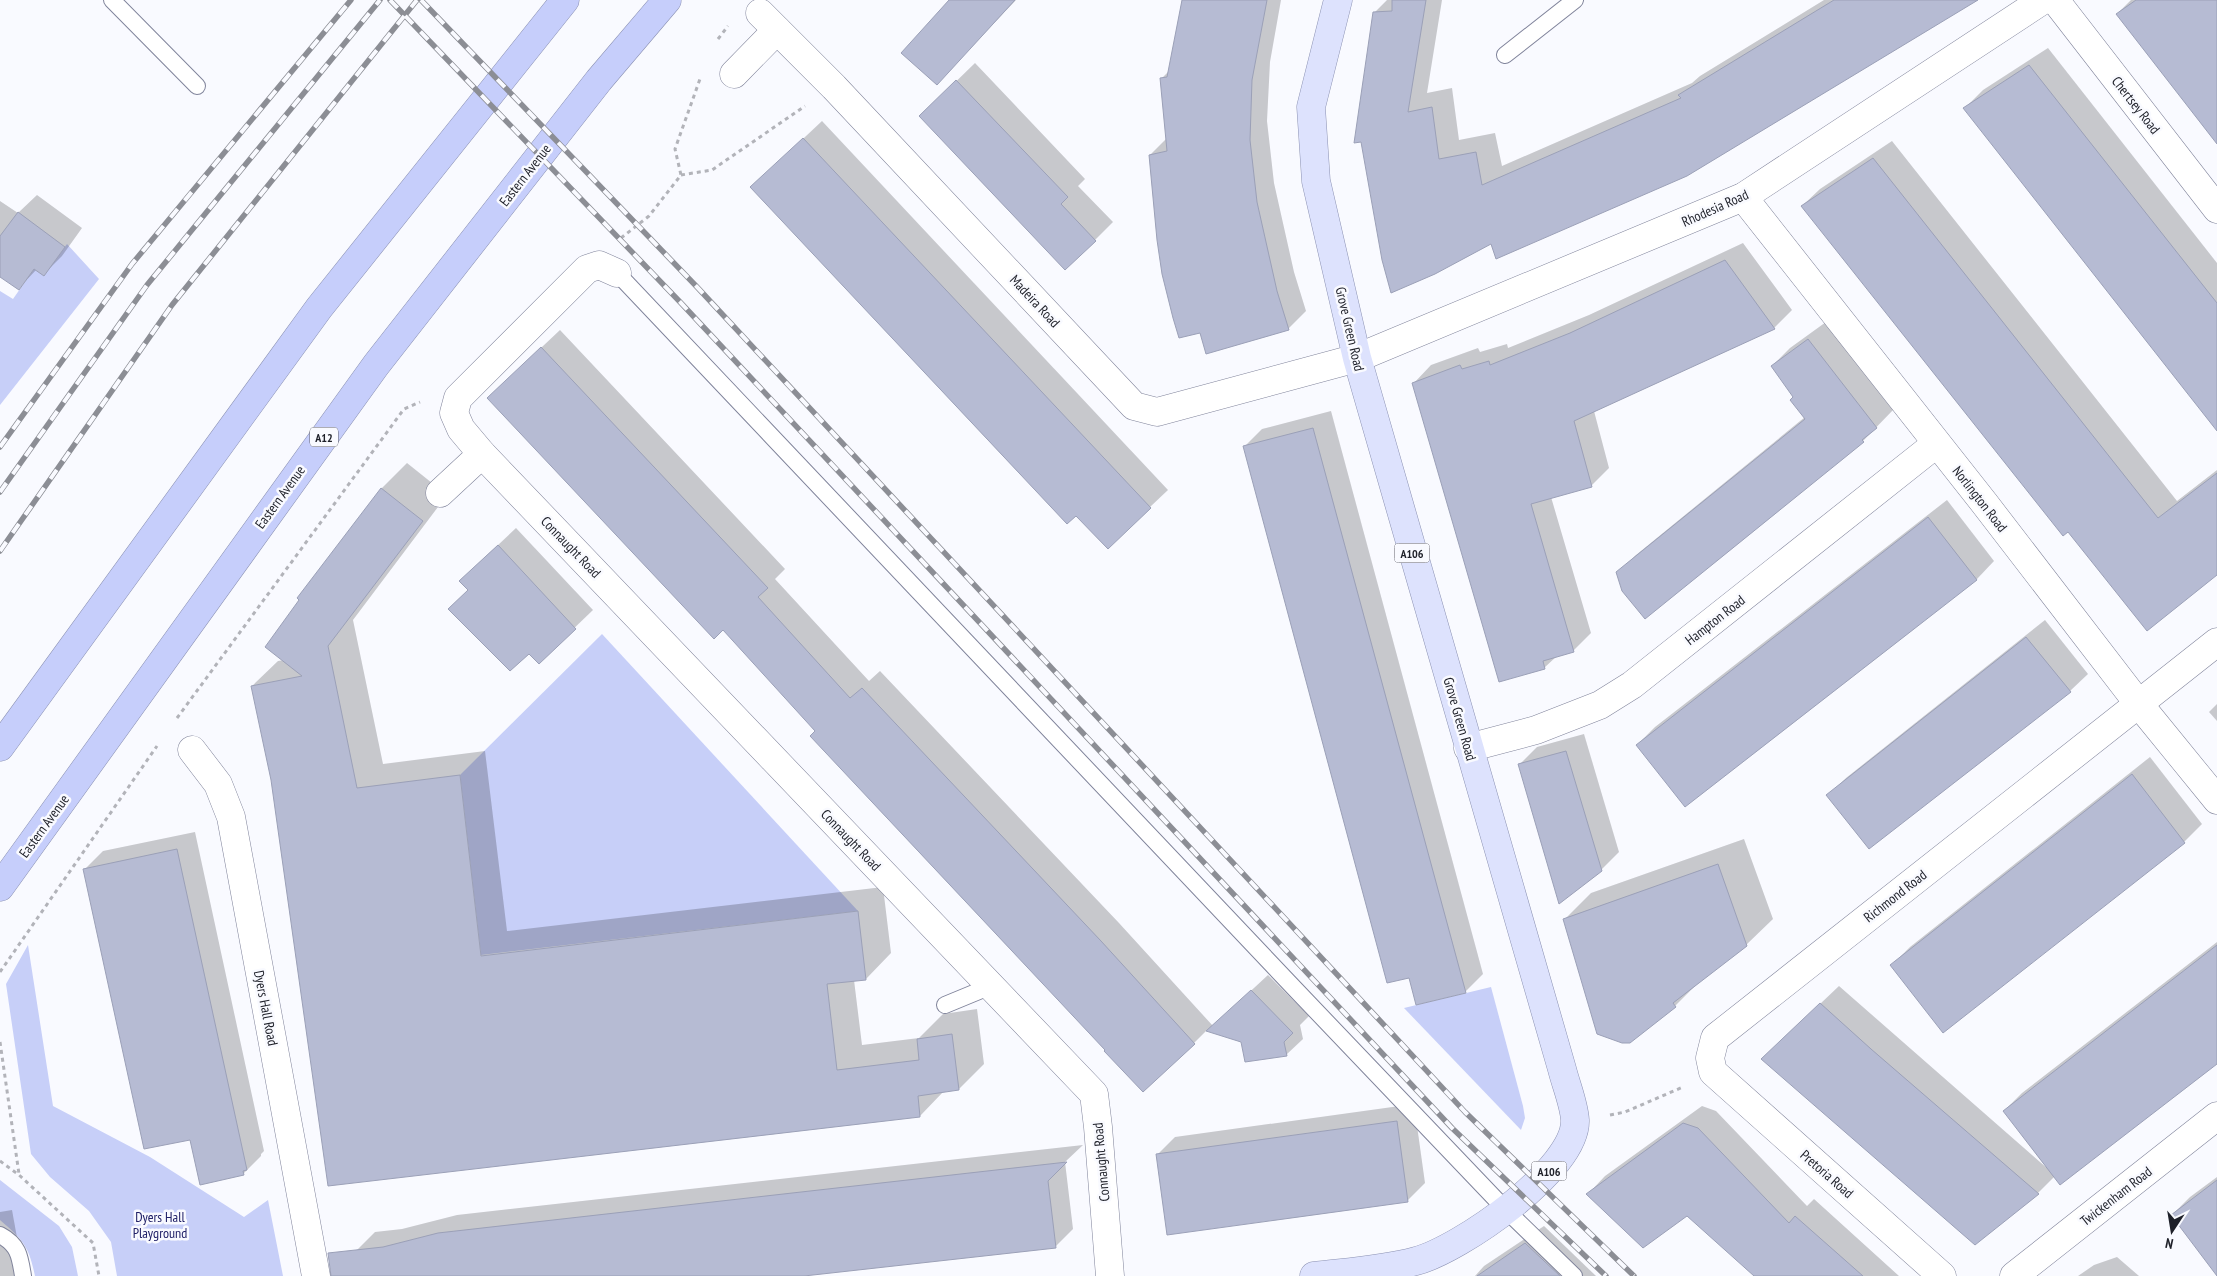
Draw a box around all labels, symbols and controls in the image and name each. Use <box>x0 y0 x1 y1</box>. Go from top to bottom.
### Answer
street label: Chertsey Road <box>2108 73 2164 137</box>
street label: Eastern Avenue <box>495 140 555 210</box>
street label: Rhodesia Road <box>1679 185 1751 231</box>
street label: Madeira Road <box>1006 271 1064 331</box>
street label: Grove Green Road <box>1332 285 1368 373</box>
road number: A12 <box>310 428 338 447</box>
street label: Eastern Avenue <box>251 462 309 532</box>
street label: Norlington Road <box>1949 462 2011 536</box>
street label: Connaught Road <box>537 512 605 582</box>
road number: A106 <box>1394 544 1430 562</box>
street label: Hampton Road <box>1681 591 1749 649</box>
street label: Grove Green Road <box>1439 675 1481 763</box>
street label: Eastern Avenue <box>15 791 73 861</box>
street label: Connaught Road <box>817 805 885 875</box>
street label: Richmond Road <box>1860 866 1930 926</box>
street label: Dyers Hall Road <box>250 969 282 1047</box>
street label: Connaught Road <box>1089 1122 1113 1202</box>
street label: Pretoria Road <box>1797 1146 1857 1202</box>
road number: A106 <box>1532 1162 1566 1180</box>
street label: Twickenham Road <box>2077 1162 2155 1230</box>
north arrow <box>2147 1206 2197 1256</box>
park label: Dyers Hall Playground <box>133 1208 187 1242</box>
text: N <box>2164 1234 2175 1253</box>

